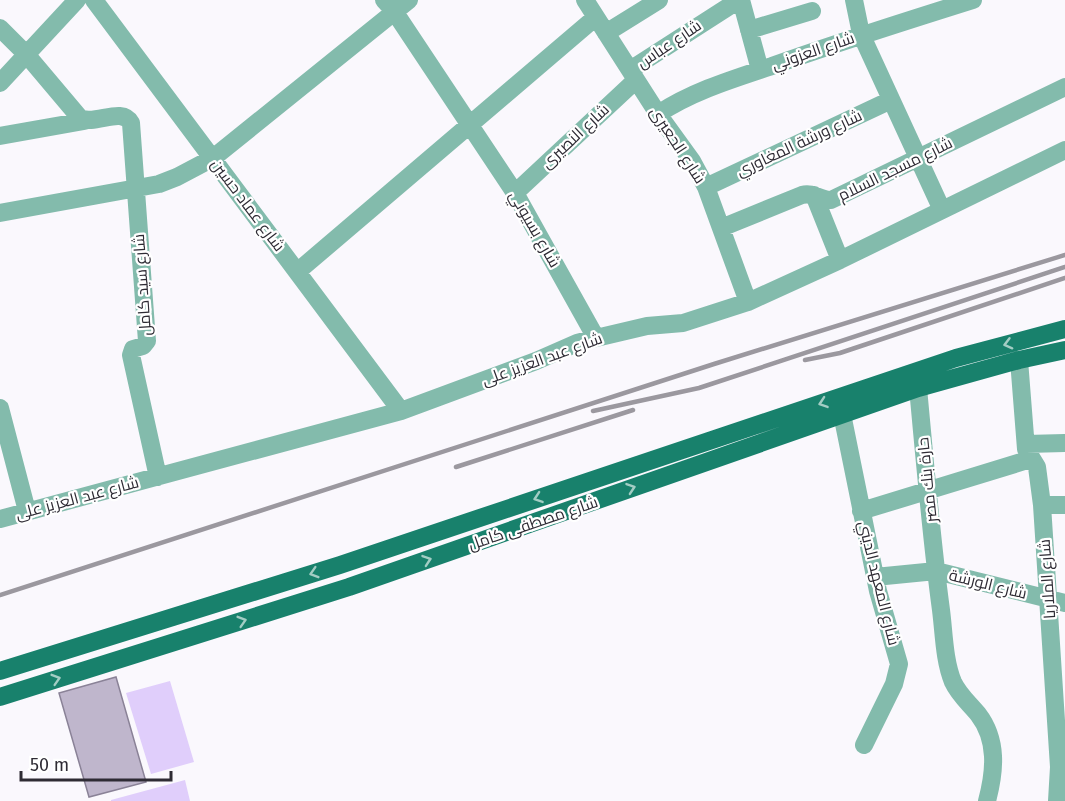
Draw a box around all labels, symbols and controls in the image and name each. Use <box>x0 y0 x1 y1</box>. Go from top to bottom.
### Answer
street label: شارع عباس <box>633 16 706 74</box>
street label: شارع العزوني <box>769 28 858 78</box>
street label: شارع النصيرى <box>537 100 614 174</box>
street label: شارع الجعيرى <box>644 103 710 188</box>
street label: شارع ورشة المغاوري <box>733 106 867 184</box>
street label: شارع مسجد السلام <box>835 133 956 207</box>
street label: شارع عماد حسين <box>205 155 289 256</box>
street label: شارع بسيوني <box>502 187 565 273</box>
street label: شارع سيد كامل <box>129 233 157 337</box>
street label: شارع عبد العزيز على <box>479 328 606 391</box>
one-way arrow <box>1004 336 1014 349</box>
one-way arrow <box>818 396 829 408</box>
street label: حارة بنك مصر <box>913 436 941 525</box>
street label: شارع عبد العزيز على <box>13 472 141 526</box>
one-way arrow <box>625 483 636 496</box>
one-way arrow <box>533 491 544 504</box>
street label: شارع مصطفى كامل <box>466 492 601 556</box>
street label: شارع المعهد الديني <box>850 519 904 648</box>
street label: شارع الملاريا <box>1035 538 1061 620</box>
one-way arrow <box>421 554 432 567</box>
street label: شارع الورشة <box>946 565 1029 605</box>
one-way arrow <box>309 566 319 578</box>
one-way arrow <box>236 615 247 628</box>
one-way arrow <box>50 674 61 686</box>
scale bar <box>21 744 171 782</box>
text: 50 m <box>30 754 69 776</box>

